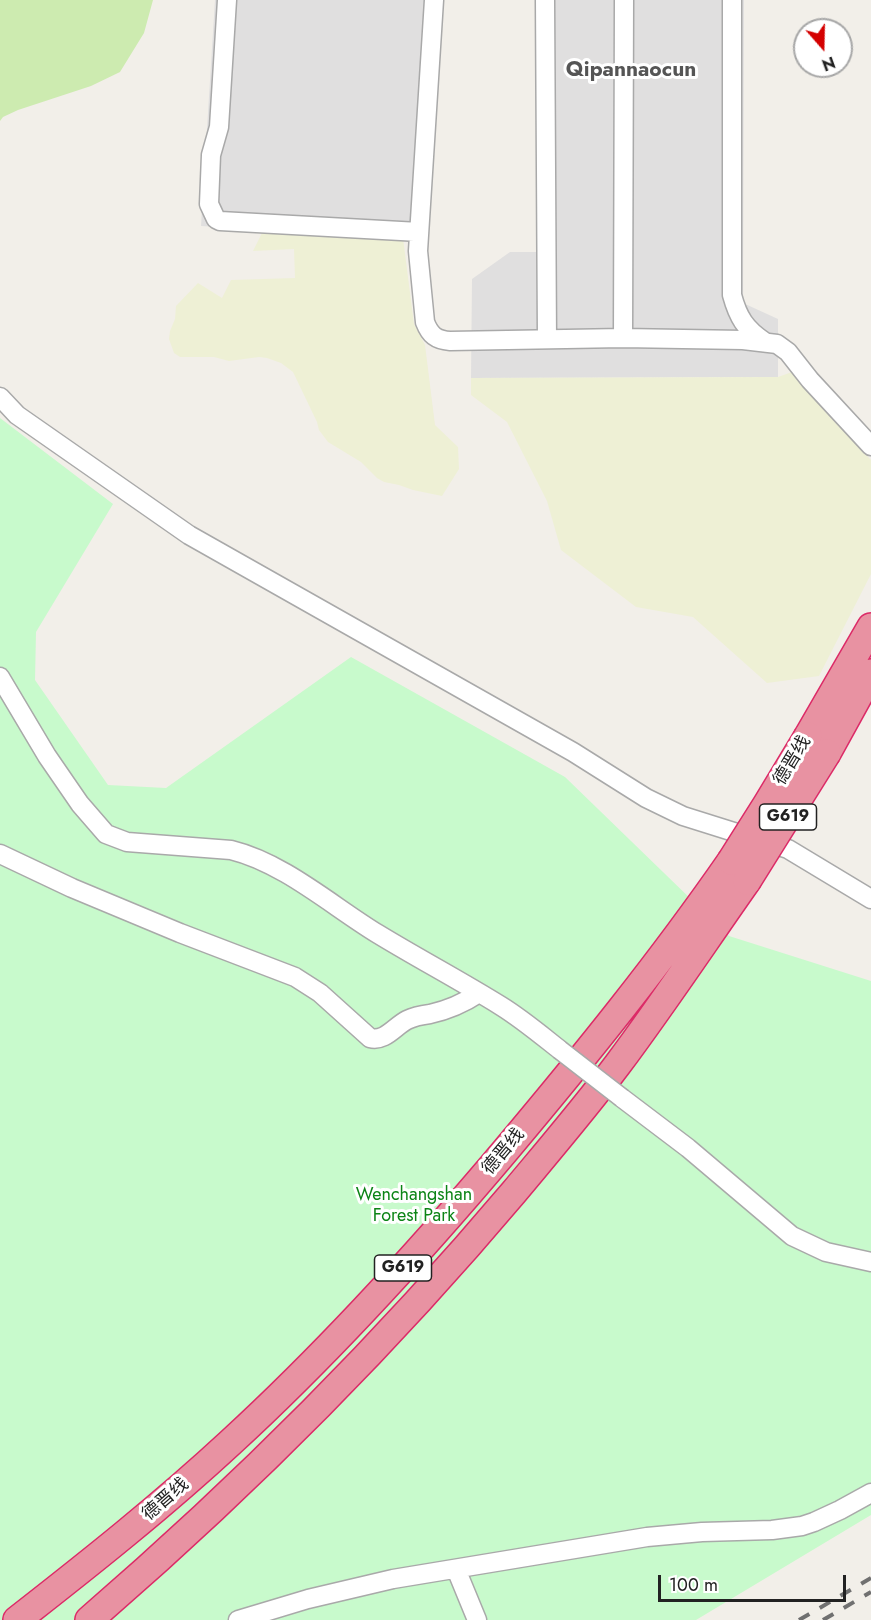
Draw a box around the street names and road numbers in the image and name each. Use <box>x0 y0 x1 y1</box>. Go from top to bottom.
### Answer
street label: 德晋线 <box>770 732 816 790</box>
road number: G619 <box>760 804 816 830</box>
street label: 德晋线 <box>478 1124 530 1180</box>
road number: G619 <box>374 1255 432 1281</box>
street label: 德晋线 <box>139 1474 193 1526</box>

